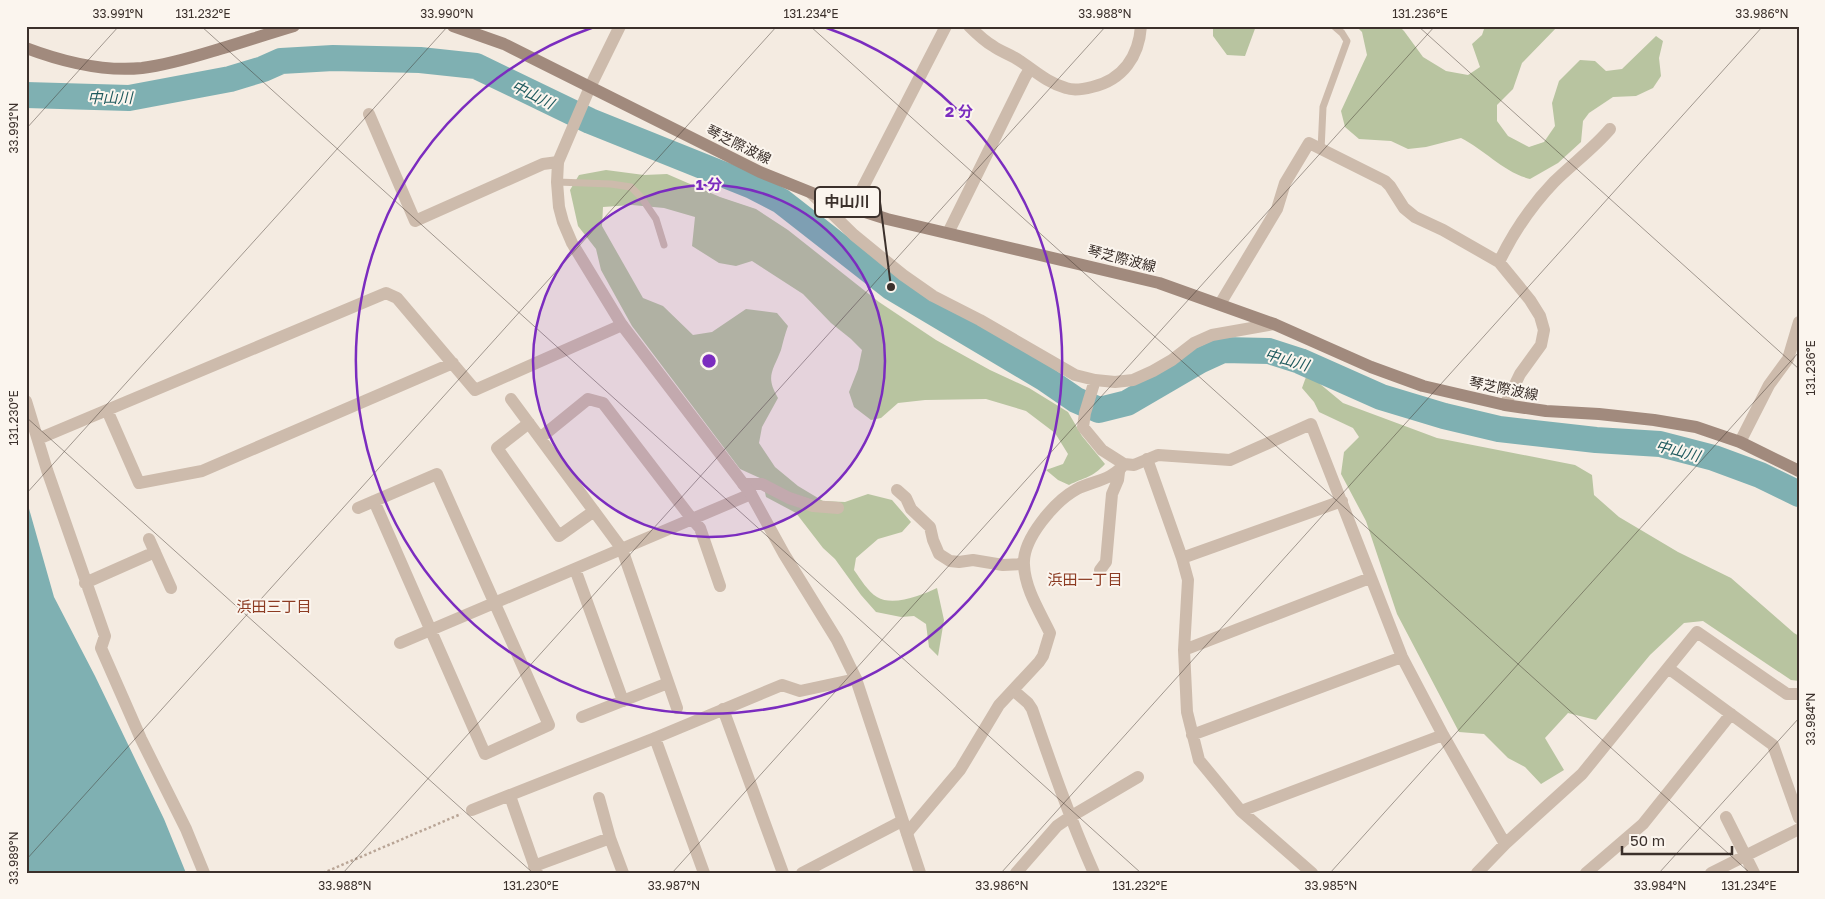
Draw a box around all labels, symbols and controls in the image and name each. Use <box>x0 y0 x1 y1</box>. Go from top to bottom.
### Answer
text: 33.991°N <box>93 6 143 21</box>
text: 131.232°E <box>175 6 231 21</box>
text: 33.990°N <box>420 6 474 21</box>
text: 131.234°E <box>784 6 838 21</box>
text: 33.988°N <box>1078 6 1132 21</box>
text: 131.236°E <box>1392 6 1448 21</box>
text: 33.986°N <box>1735 6 1789 21</box>
water label: 中山川 <box>509 76 559 113</box>
water label: 中山川 <box>87 88 134 106</box>
text: 2 分 <box>945 102 973 120</box>
text: 33.991°N <box>6 103 21 153</box>
street label: 琴芝際波線 <box>704 121 774 167</box>
text: 1 分 <box>696 175 722 193</box>
callout: 中山川 <box>815 187 880 217</box>
text: 中山川 <box>824 192 870 210</box>
street label: 琴芝際波線 <box>1086 241 1158 275</box>
text: 131.236°E <box>1803 340 1818 396</box>
water label: 中山川 <box>1263 344 1313 374</box>
centre of rings <box>700 352 718 370</box>
street label: 琴芝際波線 <box>1468 373 1540 403</box>
text: 131.230°E <box>6 390 21 446</box>
water label: 中山川 <box>1654 435 1704 465</box>
district label: 浜田一丁目 <box>1047 570 1123 588</box>
district label: 浜田三丁目 <box>236 597 312 615</box>
text: 33.984°N <box>1803 693 1818 745</box>
scale bar <box>1622 824 1732 856</box>
text: 33.989°N <box>6 831 21 885</box>
text: 50 m <box>1630 831 1665 849</box>
text: 33.988°N <box>318 878 372 893</box>
text: 131.230°E <box>503 878 559 893</box>
text: 33.987°N <box>648 878 700 893</box>
text: 33.986°N <box>975 878 1029 893</box>
text: 131.232°E <box>1112 878 1168 893</box>
text: 33.985°N <box>1305 878 1357 893</box>
text: 33.984°N <box>1634 878 1686 893</box>
text: 131.234°E <box>1722 878 1776 893</box>

